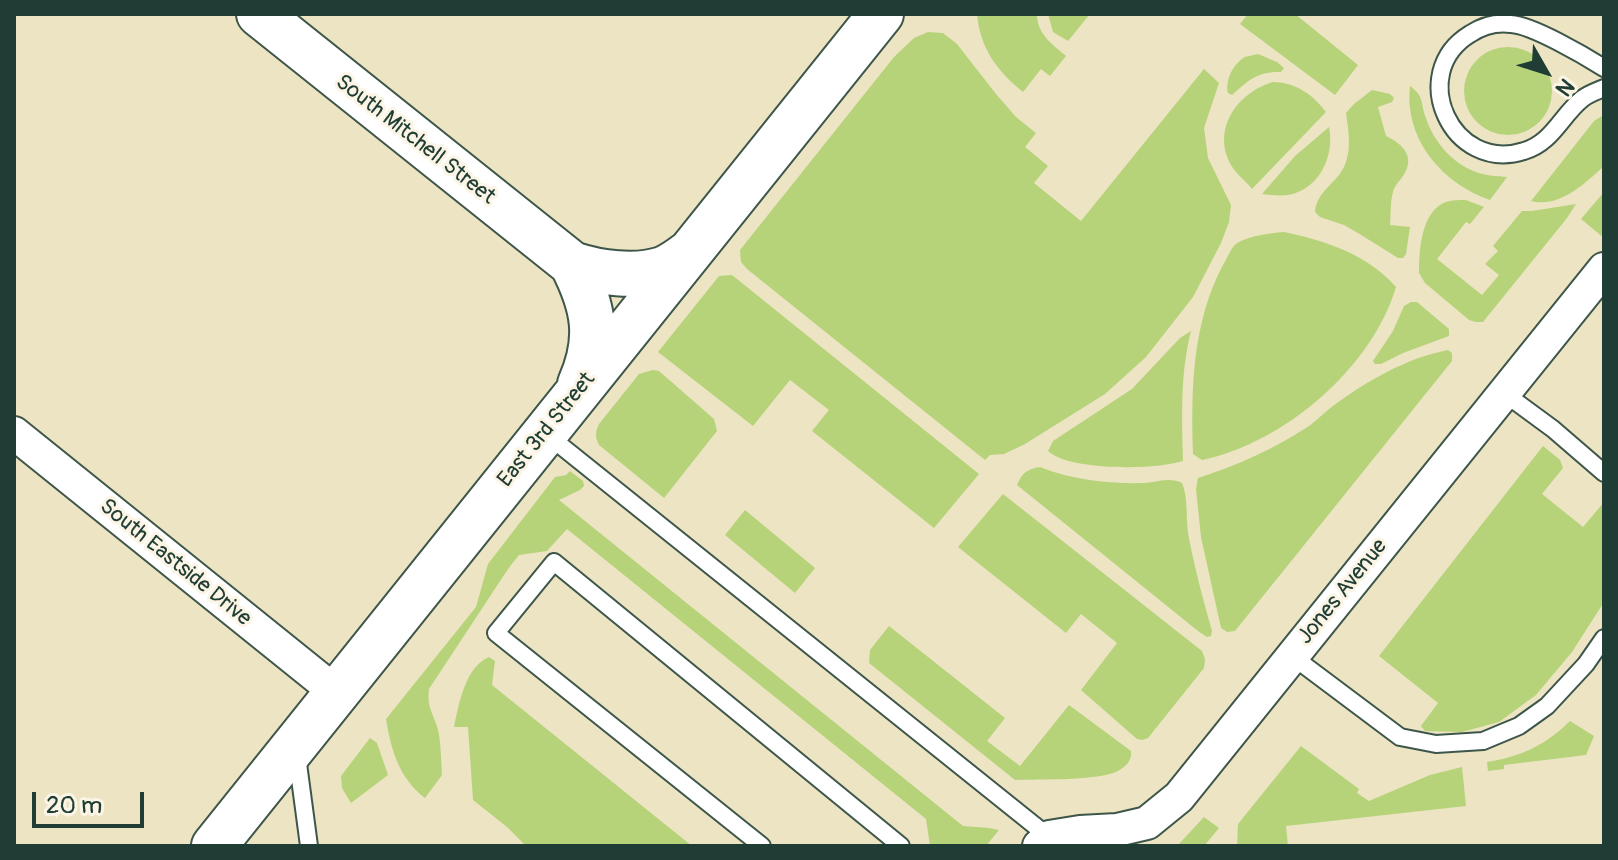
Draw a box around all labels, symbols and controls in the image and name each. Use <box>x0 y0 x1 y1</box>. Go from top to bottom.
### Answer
north arrow <box>1506 32 1586 112</box>
street label: South Mitchell Street <box>330 69 500 211</box>
text: N <box>1549 73 1580 102</box>
street label: East 3rd Street <box>493 367 601 493</box>
street label: South Eastside Drive <box>94 494 256 632</box>
street label: Jones Avenue <box>1293 534 1393 650</box>
scale bar <box>36 776 148 826</box>
text: 20 m <box>46 791 102 820</box>

